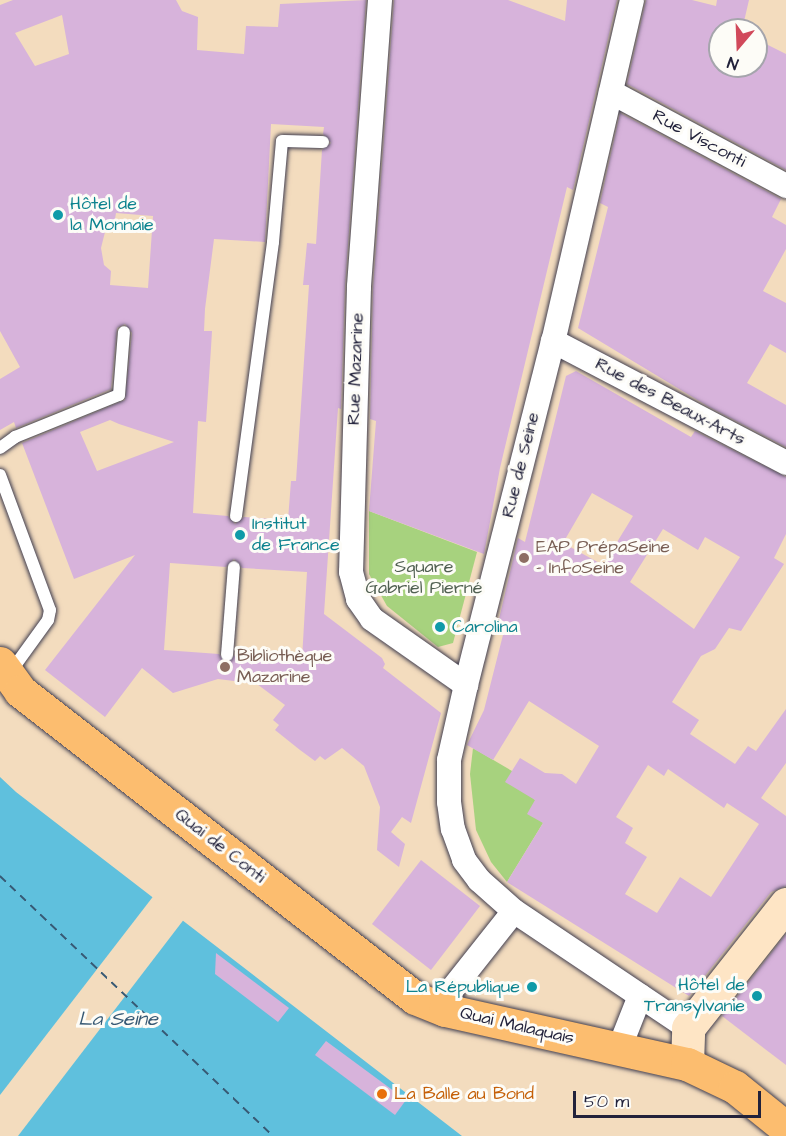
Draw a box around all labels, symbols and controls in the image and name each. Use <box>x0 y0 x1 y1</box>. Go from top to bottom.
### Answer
north arrow <box>708 18 768 78</box>
text: N <box>724 51 741 75</box>
street label: Rue Visconti <box>649 105 749 173</box>
place label: Hôtel de la Monnaie <box>70 194 154 236</box>
marker: Hôtel de la Monnaie <box>51 208 65 222</box>
street label: Rue Mazarine <box>343 312 369 426</box>
street label: Rue des Beaux-Arts <box>591 353 749 451</box>
street label: Rue de Seine <box>497 410 545 520</box>
place label: Institut de France <box>252 514 340 556</box>
marker: Institut de France <box>233 528 247 542</box>
place label: EAP PrépaSeine - InfoSeine <box>536 537 670 580</box>
marker: EAP PrépaSeine - InfoSeine <box>517 551 531 565</box>
park label: Square Gabriel Pierné <box>366 557 482 600</box>
place label: Carolina <box>452 616 518 638</box>
marker: Carolina <box>433 620 447 634</box>
place label: Bibliothèque Mazarine <box>237 646 332 688</box>
marker: Bibliothèque Mazarine <box>218 660 232 674</box>
street label: Quai de Conti <box>170 804 270 888</box>
place label: Hôtel de Transylvanie <box>644 975 745 1018</box>
place label: La République <box>406 976 520 998</box>
marker: La République <box>525 980 539 994</box>
marker: Hôtel de Transylvanie <box>750 989 764 1003</box>
street label: Quai Malaquais <box>458 1002 576 1050</box>
water label: La Seine <box>78 1007 158 1031</box>
scale bar <box>576 1079 764 1117</box>
place label: La Balle au Bond <box>394 1083 534 1105</box>
marker: La Balle au Bond <box>375 1087 389 1101</box>
text: 50 m <box>584 1089 629 1114</box>

